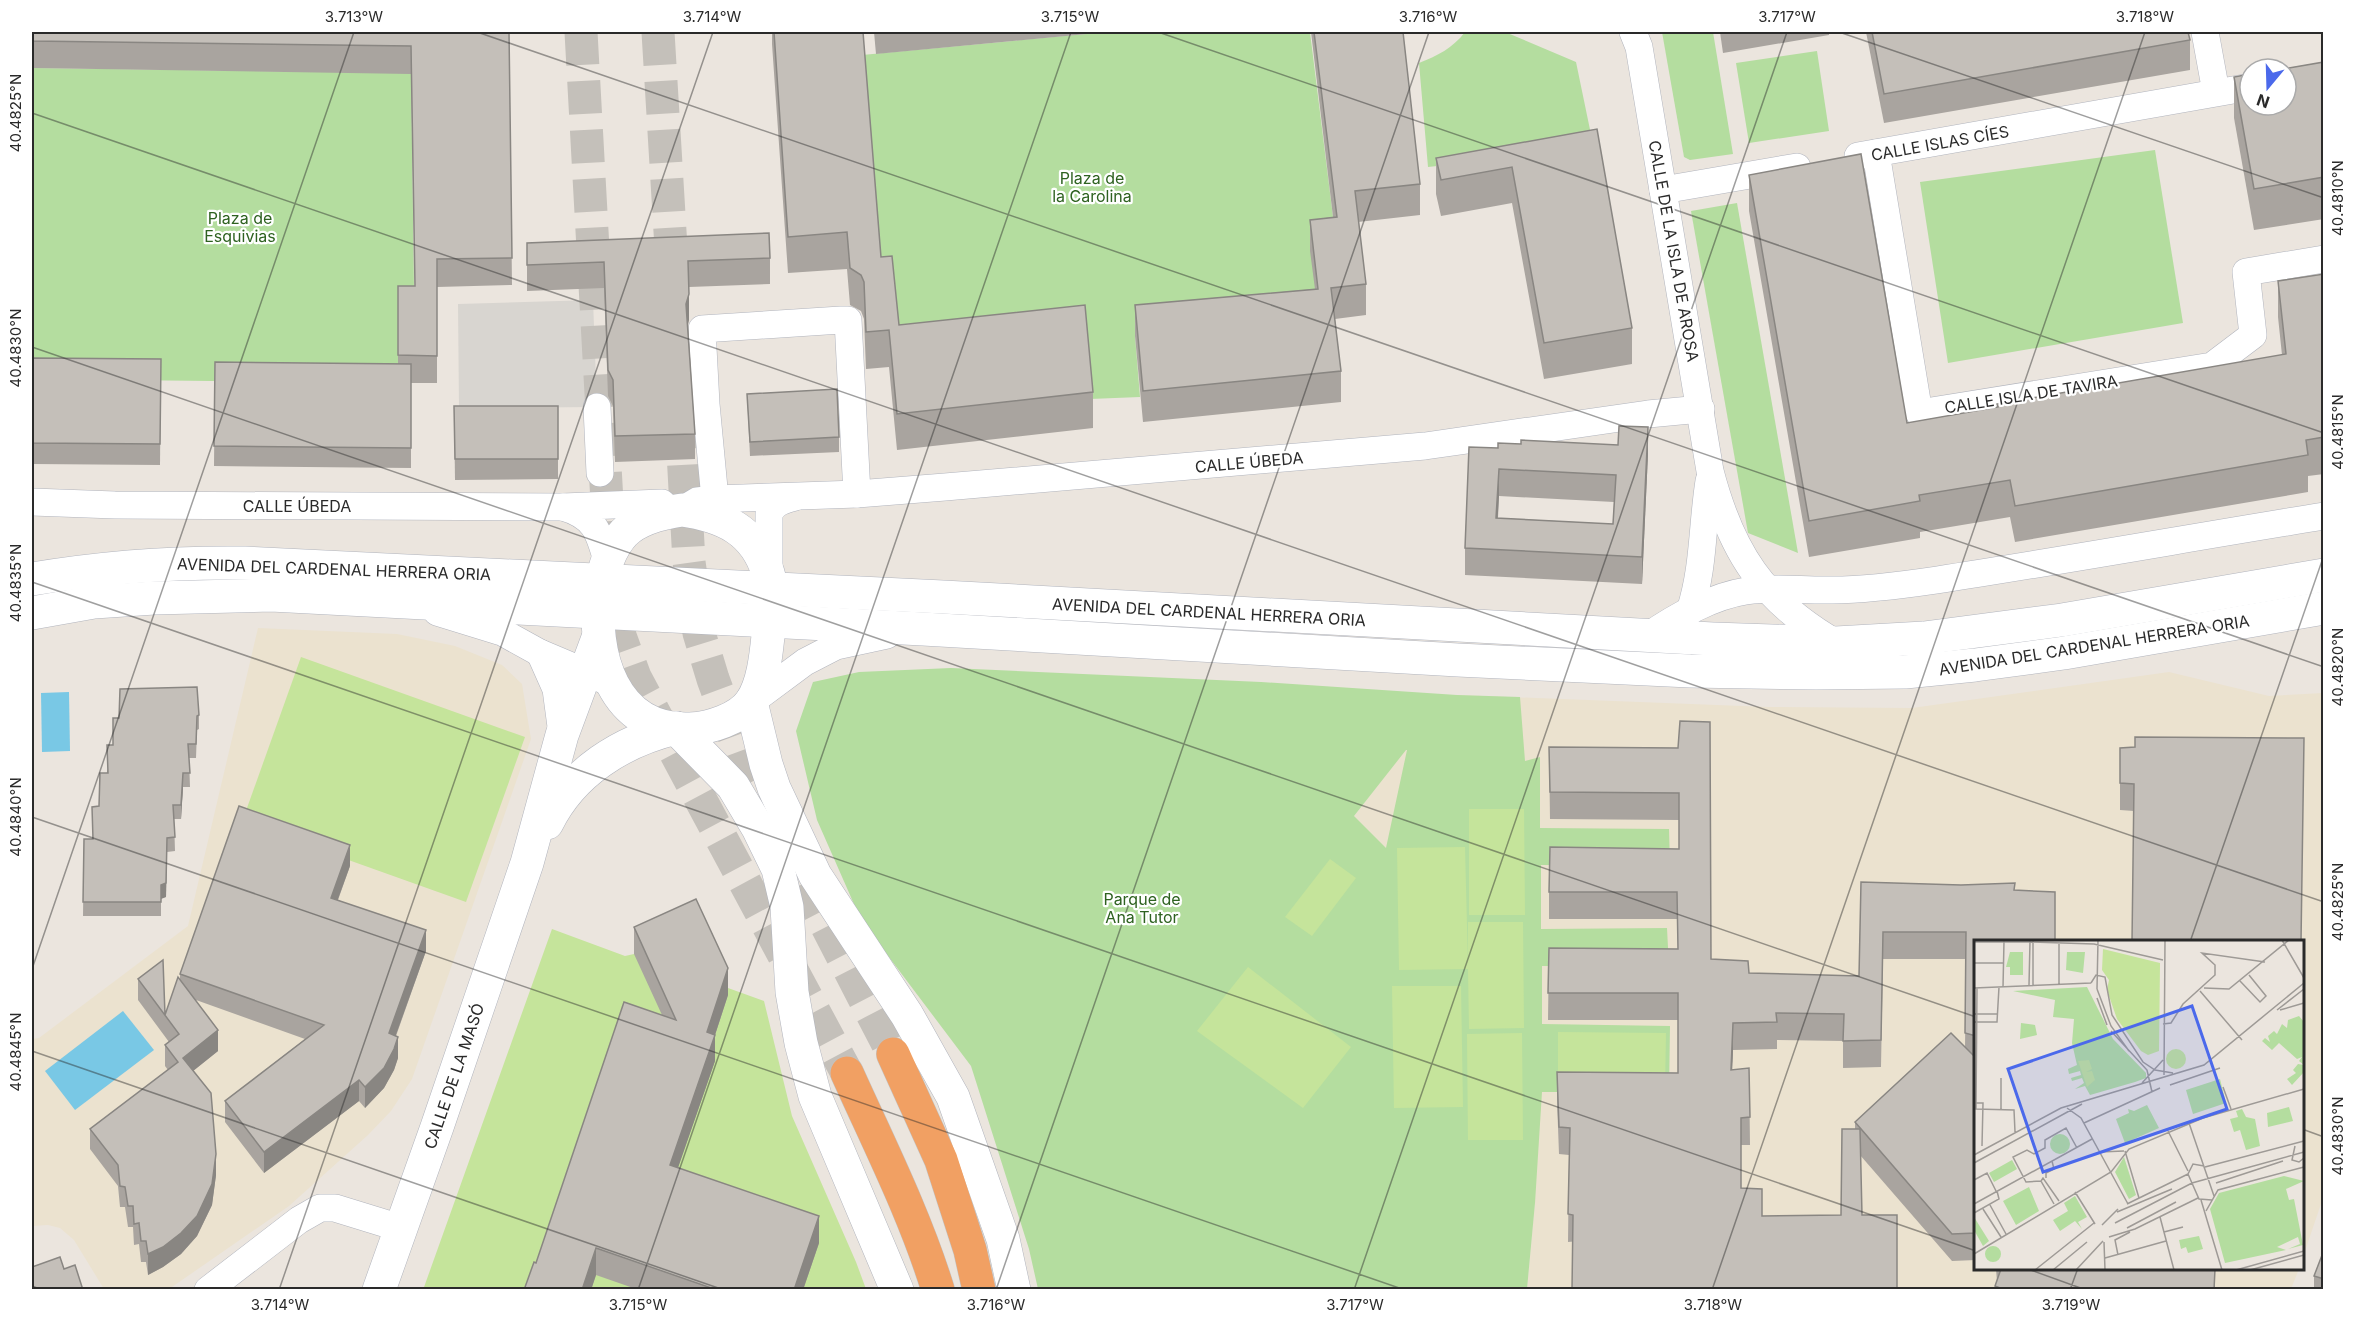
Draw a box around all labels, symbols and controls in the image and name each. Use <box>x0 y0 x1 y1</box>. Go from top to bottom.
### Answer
text: 3.713°W <box>325 7 383 26</box>
text: 3.714°W <box>683 7 742 26</box>
text: 3.715°W <box>1041 7 1099 26</box>
text: 3.716°W <box>1399 7 1457 26</box>
text: 3.717°W <box>1758 7 1816 26</box>
text: 3.718°W <box>2116 7 2174 26</box>
north arrow <box>2238 57 2298 117</box>
text: 40.4825°N <box>6 74 25 152</box>
text: N <box>2254 90 2272 113</box>
street label: CALLE ISLAS CÍES <box>1869 121 2011 165</box>
street label: CALLE DE LA ISLA DE AROSA <box>1645 139 1703 363</box>
text: 40.4810°N <box>2328 160 2347 236</box>
park label: Plaza de la Carolina <box>1052 168 1132 206</box>
park label: Plaza de Esquivias <box>204 208 276 246</box>
text: 40.4830°N <box>6 309 25 387</box>
street label: CALLE ISLA DE TAVIRA <box>1943 370 2119 418</box>
text: 40.4815°N <box>2328 394 2347 470</box>
street label: CALLE ÚBEDA <box>1194 447 1304 477</box>
street label: CALLE ÚBEDA <box>243 496 351 516</box>
text: 40.4835°N <box>6 544 25 622</box>
street label: AVENIDA DEL CARDENAL HERRERA ORIA <box>177 554 491 584</box>
street label: AVENIDA DEL CARDENAL HERRERA ORIA <box>1052 594 1366 630</box>
street label: AVENIDA DEL CARDENAL HERRERA ORIA <box>1937 611 2251 679</box>
text: 40.4820°N <box>2328 628 2347 706</box>
text: 40.4840°N <box>6 777 25 857</box>
text: 40.4825°N <box>2328 863 2347 941</box>
park label: Parque de Ana Tutor <box>1103 889 1181 927</box>
inset map <box>1974 940 2304 1270</box>
street label: CALLE DE LA MASÓ <box>420 1000 488 1152</box>
text: 40.4845°N <box>6 1012 25 1092</box>
text: 40.4830°N <box>2328 1097 2347 1175</box>
text: 3.714°W <box>251 1295 310 1314</box>
text: 3.715°W <box>609 1295 667 1314</box>
text: 3.716°W <box>967 1295 1025 1314</box>
text: 3.717°W <box>1326 1295 1384 1314</box>
text: 3.718°W <box>1684 1295 1742 1314</box>
text: 3.719°W <box>2042 1295 2100 1314</box>

